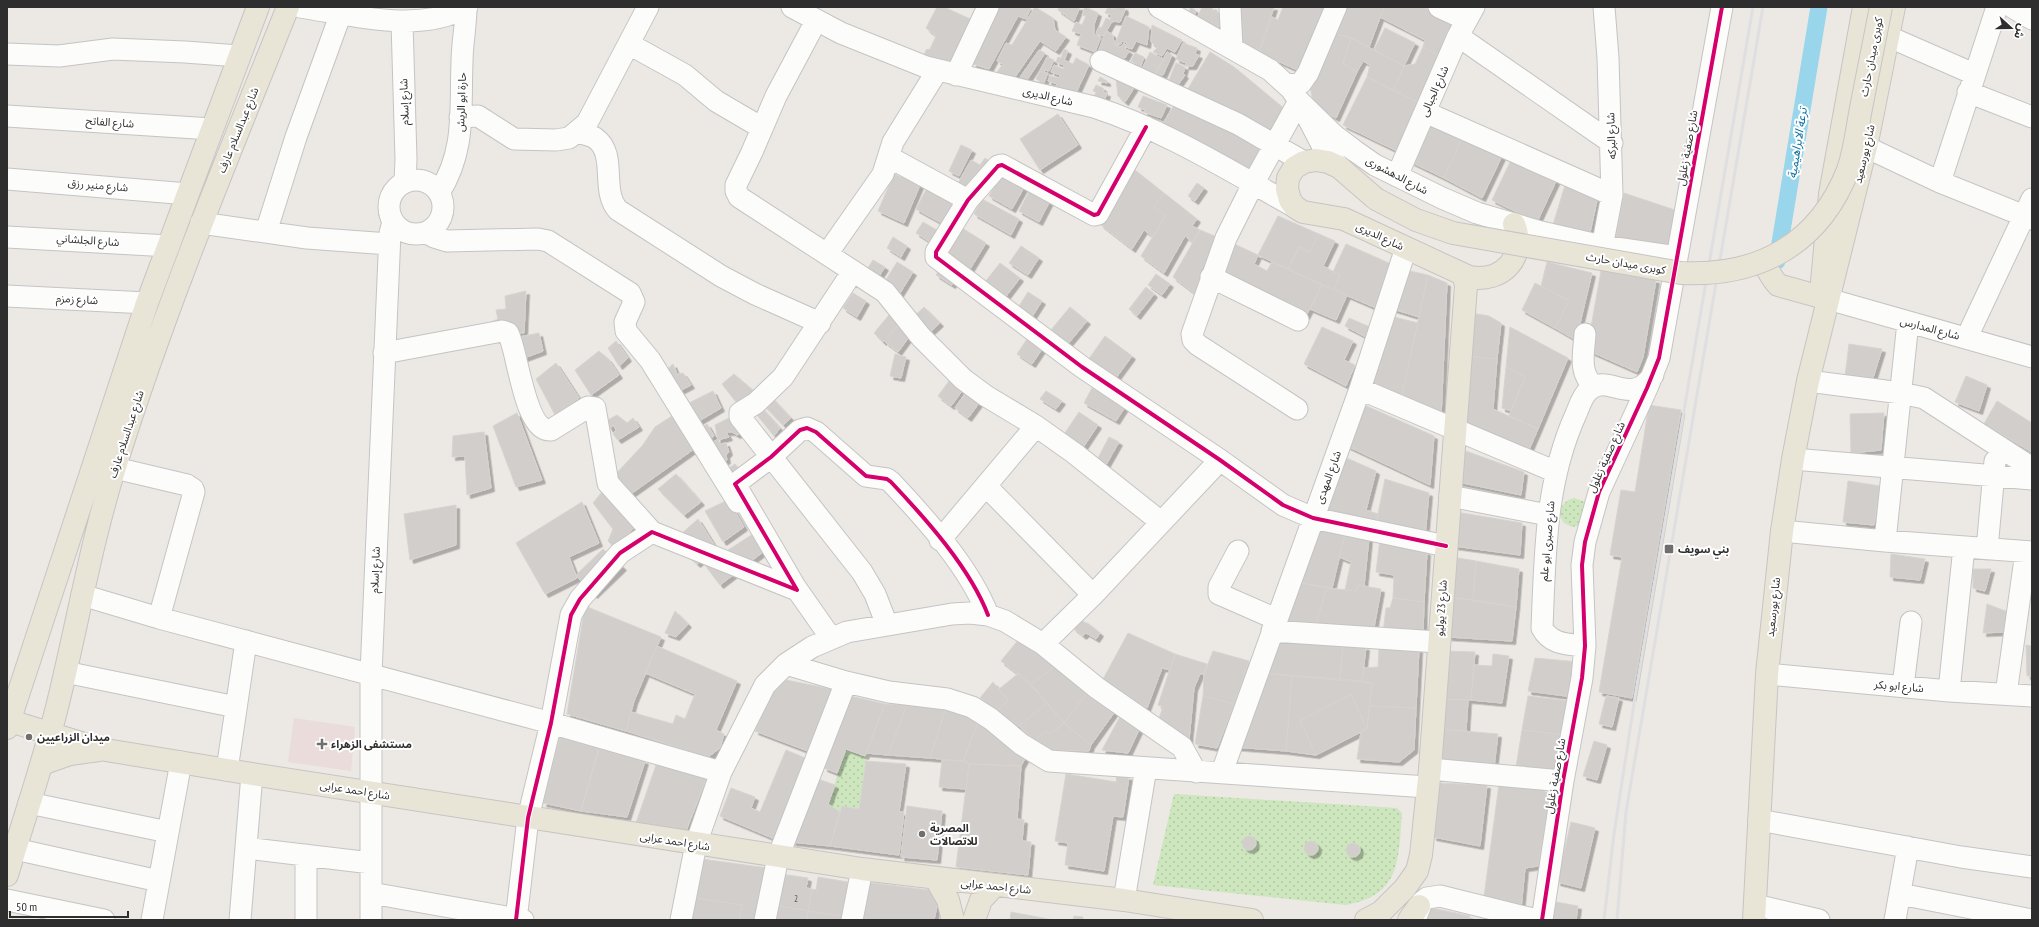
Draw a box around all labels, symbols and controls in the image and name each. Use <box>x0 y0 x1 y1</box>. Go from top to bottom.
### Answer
north arrow <box>1991 8 2031 48</box>
street label: كوبرى ميدان حارث <box>1856 16 1886 98</box>
text: ش <box>2011 22 2030 41</box>
street label: شارع الجبالى <box>1417 63 1452 119</box>
street label: حارة ابو الريش <box>453 71 469 132</box>
street label: شارع إسلام <box>396 78 413 126</box>
street label: شارع الديرى <box>1021 83 1075 110</box>
street label: شارع عبدالسلام عارف <box>214 85 263 175</box>
water label: ترعة الابراهيمية <box>1784 104 1810 179</box>
street label: شارع صفية زغلول <box>1673 109 1702 187</box>
street label: شارع البركه <box>1603 112 1620 160</box>
street label: شارع الفاتح <box>85 113 135 132</box>
street label: شارع بورسعيد <box>1850 123 1879 185</box>
street label: شارع الدهشورى <box>1363 153 1431 198</box>
street label: شارع منير رزق <box>67 175 129 196</box>
street label: شارع الديرى <box>1353 219 1406 254</box>
street label: شارع الجلشاني <box>56 231 120 252</box>
street label: كوبرى ميدان حارث <box>1585 249 1667 277</box>
street label: شارع زمزم <box>55 291 99 308</box>
street label: شارع المدارس <box>1898 313 1962 344</box>
street label: شارع عبدالسلام عارف <box>105 388 148 480</box>
street label: شارع صفية زغلول <box>1584 419 1629 495</box>
street label: شارع المهدى <box>1312 448 1345 506</box>
street label: شارع صبرى ابو علم <box>1537 500 1560 582</box>
place label: بني سويف <box>1678 542 1729 559</box>
marker: بني سويف <box>1663 543 1675 555</box>
street label: شارع إسلام <box>367 546 384 594</box>
street label: شارع بورسعيد <box>1763 576 1784 638</box>
street label: شارع 23 يوليو <box>1432 579 1451 637</box>
street label: شارع ابو بكر <box>1873 677 1925 696</box>
place label: ميدان الزراعيين <box>37 730 110 744</box>
marker: ميدان الزراعيين <box>24 732 34 742</box>
place label: مستشفى الزهراء <box>331 737 412 751</box>
street label: شارع صفية زغلول <box>1541 737 1570 815</box>
marker: مستشفى الزهراء <box>316 738 328 750</box>
street label: شارع احمد عرابى <box>319 778 391 803</box>
place label: المصرية للاتصالات <box>930 821 977 848</box>
street label: شارع احمد عرابى <box>639 829 711 854</box>
marker: المصرية للاتصالات <box>917 829 927 839</box>
street label: شارع احمد عرابى <box>960 875 1032 898</box>
scale bar <box>10 893 128 919</box>
house number: 2 <box>794 893 798 904</box>
text: 50 m <box>16 899 37 914</box>

